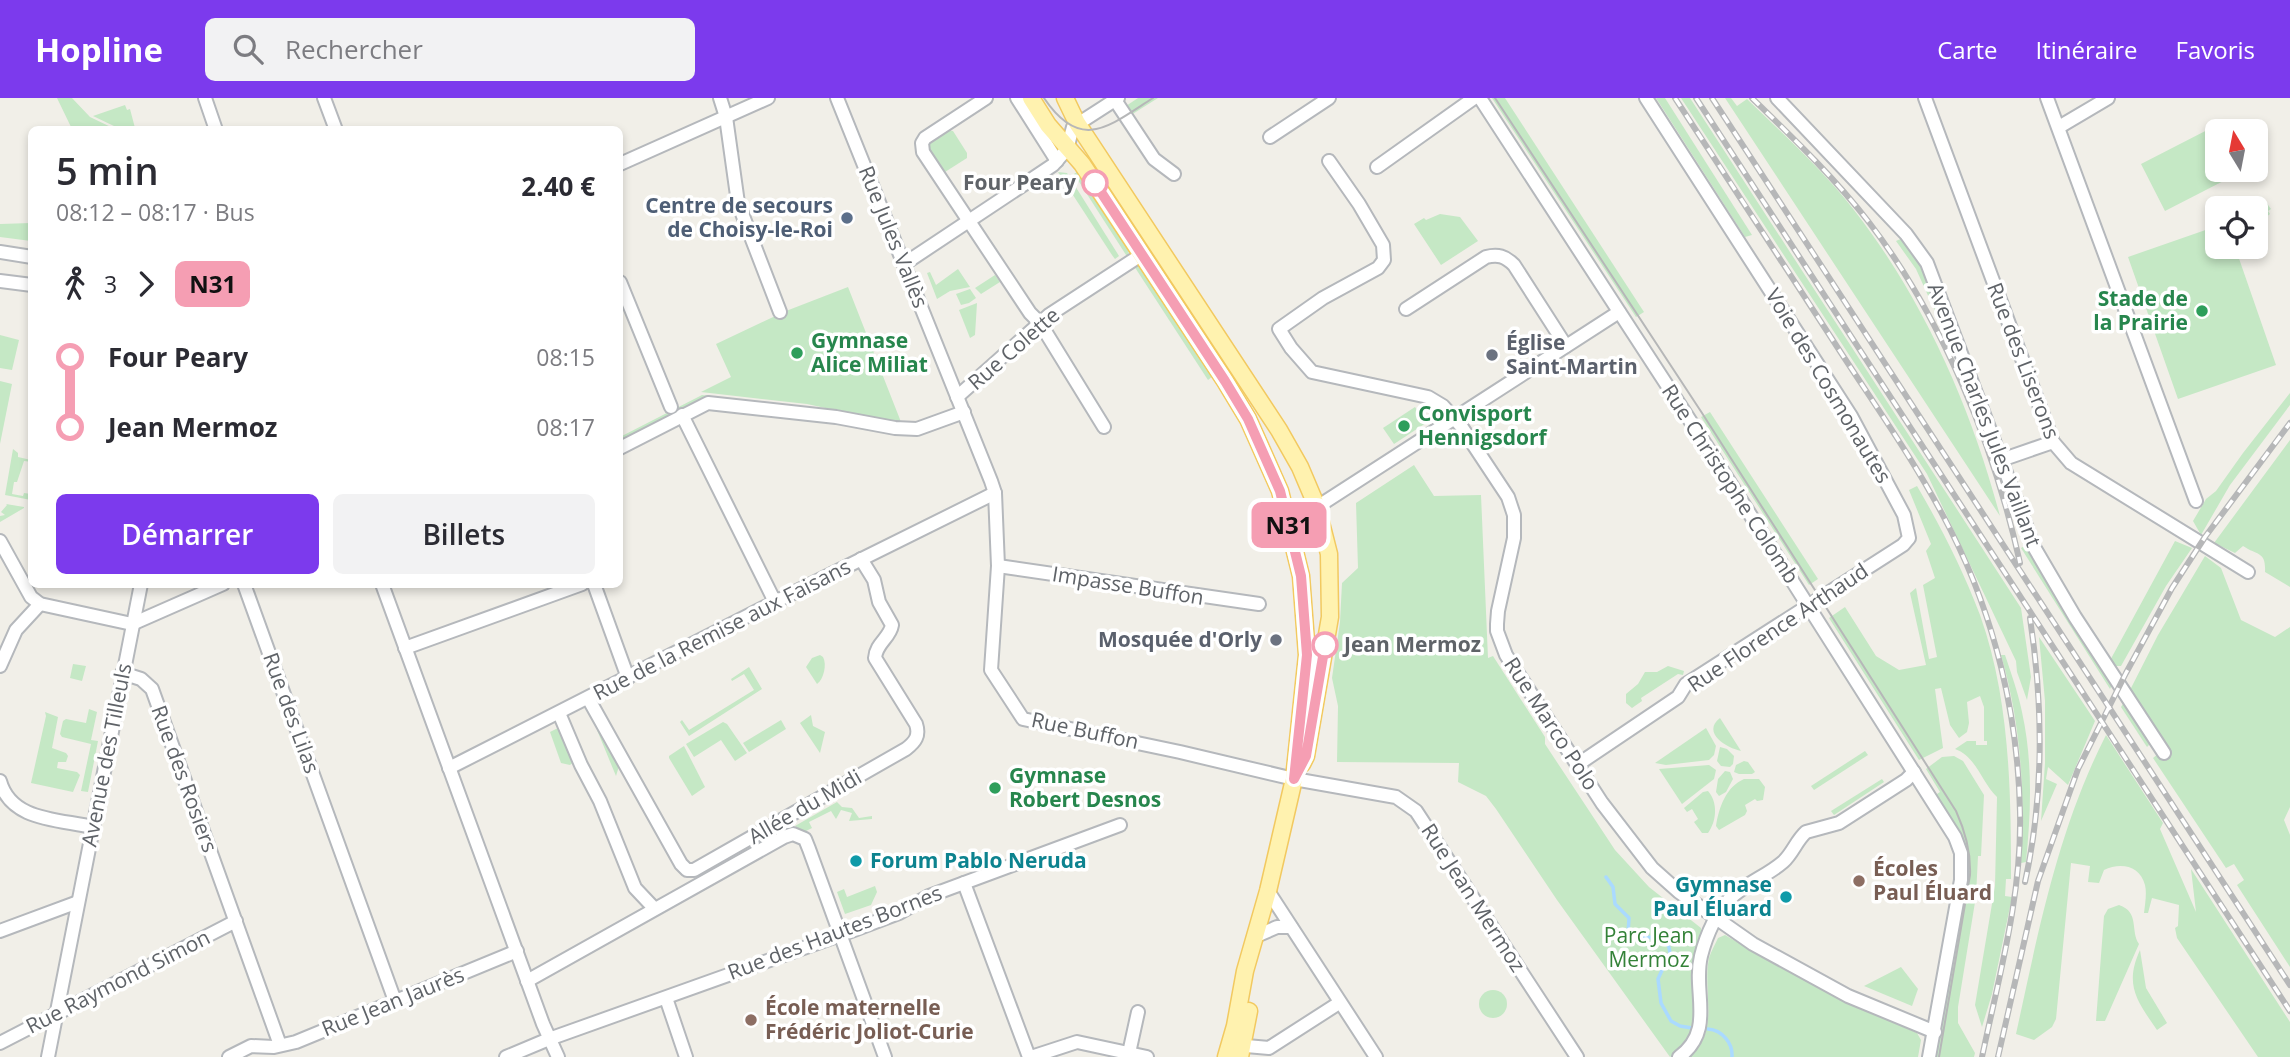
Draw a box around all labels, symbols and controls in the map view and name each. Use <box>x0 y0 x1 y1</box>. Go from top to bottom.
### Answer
search box <box>205 18 695 81</box>
text: Hopline <box>35 27 163 72</box>
icon: search <box>229 30 267 68</box>
text: Rechercher <box>285 31 423 67</box>
text: Carte <box>1937 33 1998 66</box>
text: Itinéraire <box>2036 33 2138 66</box>
text: Favoris <box>2176 33 2255 66</box>
north arrow <box>2205 119 2268 182</box>
map controls <box>2205 119 2268 259</box>
text: 5 min <box>56 144 159 196</box>
street label: Rue Jules Vallès <box>853 161 935 312</box>
text: 2.40 € <box>521 168 595 204</box>
place label: Four Peary <box>963 168 1076 196</box>
marker: Four Peary <box>1082 170 1108 196</box>
place label: Centre de secours de Choisy-le-Roi <box>645 191 833 243</box>
text: 08:12 – 08:17 · Bus <box>56 196 255 228</box>
button: locate <box>2205 196 2268 259</box>
marker: Centre de secours de Choisy-le-Roi <box>839 210 855 226</box>
icon: walk <box>56 265 94 303</box>
icon: forward <box>127 265 165 303</box>
text: N31 <box>189 267 236 300</box>
text: 3 <box>104 268 117 300</box>
street label: Rue des Liserons <box>1981 278 2067 443</box>
street label: Avenue Charles Jules Vaillant <box>1922 279 2048 551</box>
street label: Voie des Cosmonautes <box>1760 283 1898 488</box>
place label: Stade de la Prairie <box>2093 284 2188 336</box>
street label: Rue Colette <box>962 301 1065 396</box>
marker: Stade de la Prairie <box>2194 303 2210 319</box>
place label: Gymnase Alice Miliat <box>811 326 928 378</box>
place label: Église Saint-Martin <box>1506 328 1638 380</box>
text: Four Peary <box>108 339 248 375</box>
text: 08:15 <box>536 341 595 373</box>
marker: Gymnase Alice Miliat <box>789 345 805 361</box>
marker: Église Saint-Martin <box>1484 347 1500 363</box>
street label: Rue Christophe Colomb <box>1656 378 1806 588</box>
place label: Convisport Hennigsdorf <box>1418 399 1549 451</box>
text: Jean Mermoz <box>108 409 278 445</box>
text: 08:17 <box>536 411 595 443</box>
marker: Convisport Hennigsdorf <box>1396 418 1412 434</box>
button: Démarrer <box>56 494 319 574</box>
button: Billets <box>333 494 595 574</box>
line badge: N31 <box>1249 502 1329 548</box>
text: N31 <box>1266 508 1312 541</box>
street label: Rue de la Remise aux Faisans <box>588 552 855 706</box>
street label: Rue Florence Arthaud <box>1682 556 1873 698</box>
street label: Impasse Buffon <box>1050 559 1206 611</box>
place label: Mosquée d'Orly <box>1098 625 1262 653</box>
place label: Jean Mermoz <box>1342 630 1481 658</box>
marker: Mosquée d'Orly <box>1268 632 1284 648</box>
marker: Jean Mermoz <box>1312 632 1338 658</box>
street label: Rue des Lilas <box>257 648 327 777</box>
street label: Rue Marco Polo <box>1498 651 1605 795</box>
street label: Avenue des Tilleuls <box>75 661 138 849</box>
street label: Rue des Rosiers <box>145 701 225 856</box>
street label: Rue Buffon <box>1029 705 1142 755</box>
place label: Gymnase Robert Desnos <box>1009 761 1161 813</box>
street label: Allée du Midi <box>743 762 866 850</box>
marker: Gymnase Robert Desnos <box>987 780 1003 796</box>
street label: Rue Jean Mermoz <box>1415 818 1532 977</box>
place label: Forum Pablo Neruda <box>870 846 1087 874</box>
marker: Forum Pablo Neruda <box>848 853 864 869</box>
place label: Écoles Paul Éluard <box>1873 854 1992 906</box>
place label: Gymnase Paul Éluard <box>1653 870 1772 922</box>
marker: Écoles Paul Éluard <box>1851 873 1867 889</box>
street label: Rue des Hautes Bornes <box>723 878 946 986</box>
marker: Gymnase Paul Éluard <box>1778 889 1794 905</box>
park label: Parc Jean Mermoz <box>1604 921 1694 973</box>
street label: Rue Raymond Simon <box>21 922 214 1040</box>
street label: Rue Jean Jaurès <box>317 960 468 1042</box>
place label: École maternelle Frédéric Joliot-Curie <box>765 993 974 1045</box>
marker: École maternelle Frédéric Joliot-Curie <box>743 1012 759 1028</box>

